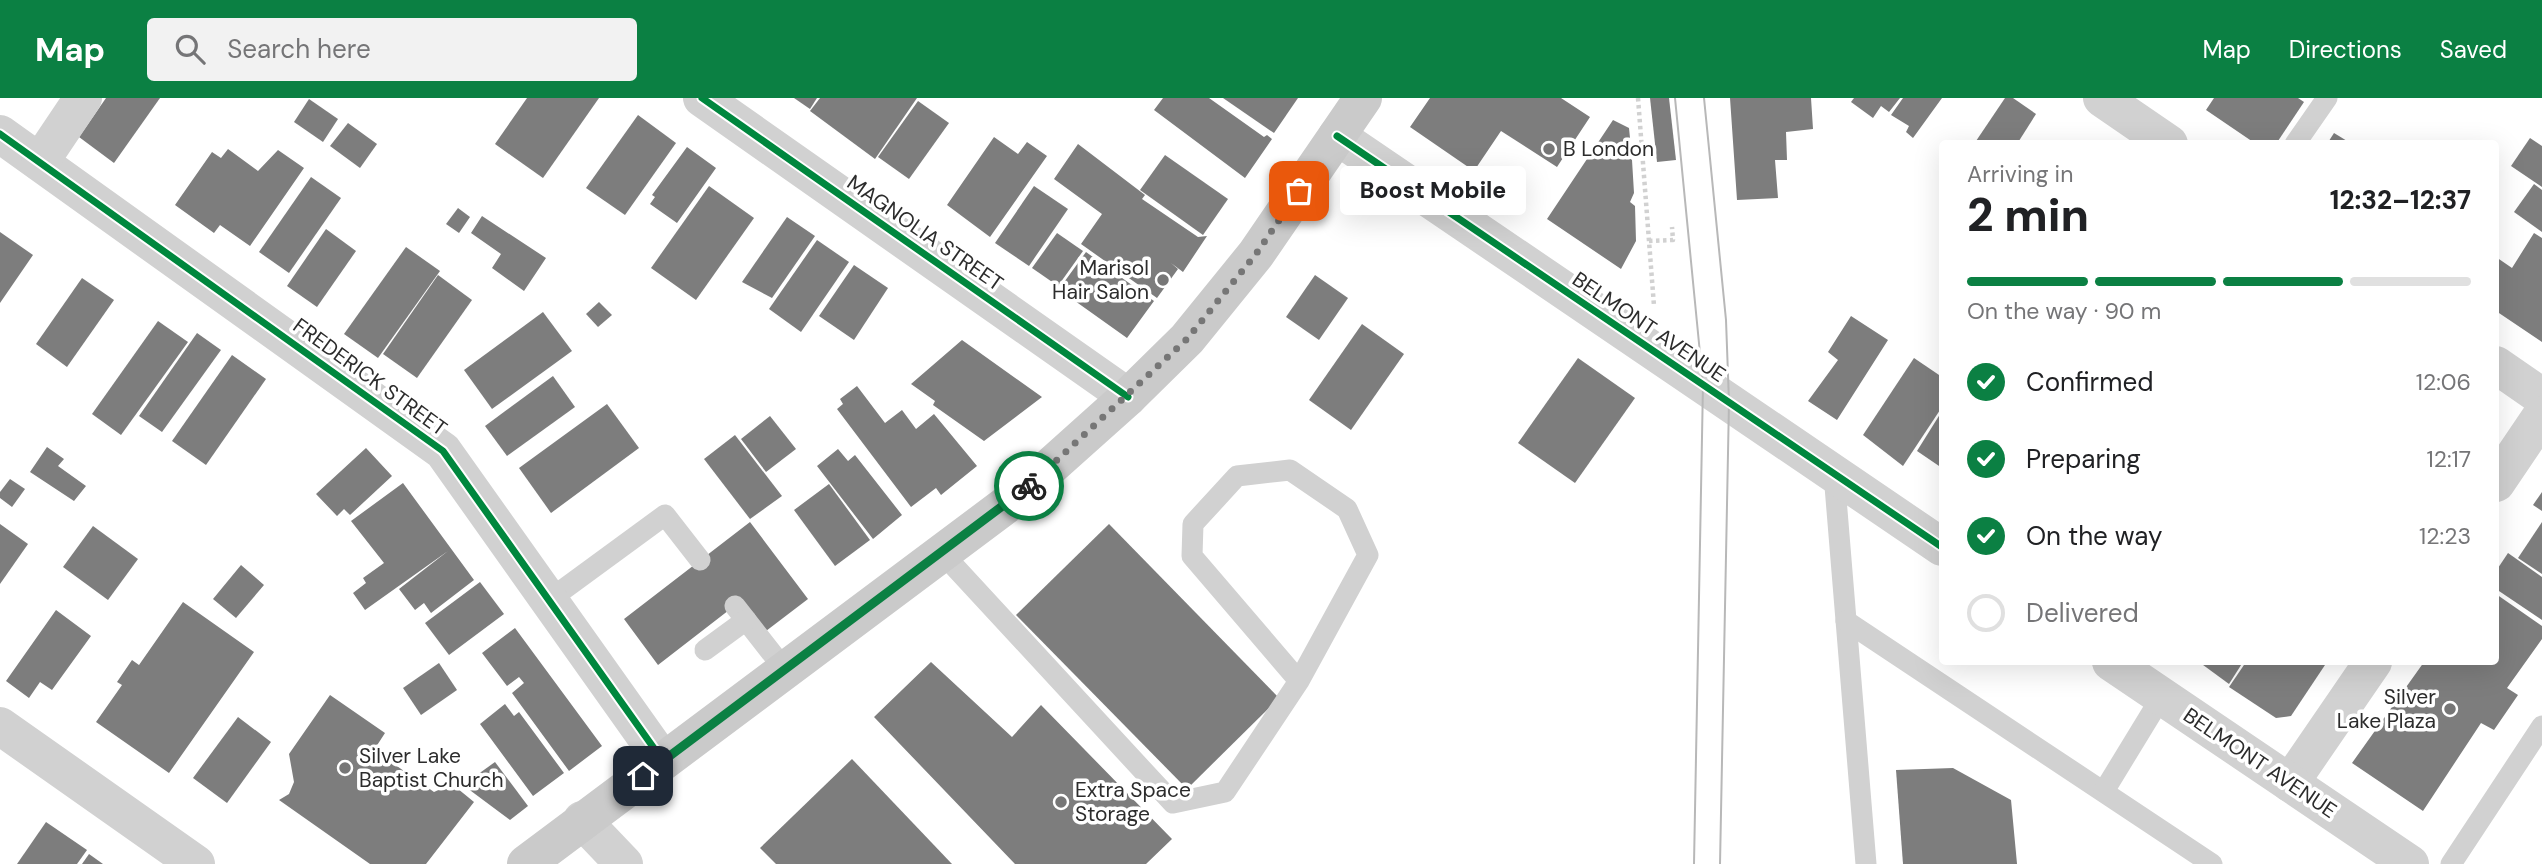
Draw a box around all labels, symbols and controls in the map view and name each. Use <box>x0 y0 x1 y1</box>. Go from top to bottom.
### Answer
search box <box>147 18 637 81</box>
text: Map <box>35 28 105 71</box>
icon: search <box>171 30 209 68</box>
text: Search here <box>227 32 371 66</box>
text: Map <box>2203 34 2251 65</box>
text: Directions <box>2289 34 2402 65</box>
text: Saved <box>2440 34 2507 65</box>
place label: B London <box>1563 135 1654 163</box>
marker: B London <box>1541 141 1557 157</box>
text: Arriving in <box>1967 159 2073 189</box>
pin <box>1269 161 1329 221</box>
callout: Boost Mobile <box>1341 166 1526 216</box>
street label: MAGNOLIA STREET <box>841 169 1009 298</box>
icon: bag <box>1280 172 1318 210</box>
text: Boost Mobile <box>1360 175 1506 205</box>
text: 12:32–12:37 <box>2330 183 2471 217</box>
text: 2 min <box>1967 185 2089 245</box>
place label: Marisol Hair Salon <box>1052 254 1149 306</box>
street label: BELMONT AVENUE <box>1567 265 1731 389</box>
marker: Marisol Hair Salon <box>1155 272 1171 288</box>
text: On the way · 90 m <box>1967 296 2161 326</box>
street label: FREDERICK STREET <box>287 312 453 442</box>
icon: check <box>1967 363 2005 401</box>
text: Confirmed <box>2026 365 2153 399</box>
text: 12:06 <box>2416 367 2471 397</box>
icon: check <box>1967 440 2005 478</box>
text: Preparing <box>2026 442 2141 476</box>
text: 12:17 <box>2426 444 2471 474</box>
courier <box>994 451 1064 521</box>
icon: bike <box>1010 467 1048 505</box>
icon: check <box>1967 517 2005 555</box>
text: On the way <box>2026 519 2162 553</box>
text: 12:23 <box>2419 521 2471 551</box>
text: Delivered <box>2026 596 2139 630</box>
place label: Silver Lake Plaza <box>2337 683 2436 735</box>
street label: BELMONT AVENUE <box>2178 701 2342 825</box>
marker: Silver Lake Plaza <box>2442 701 2458 717</box>
place label: Silver Lake Baptist Church <box>359 742 504 794</box>
pin <box>613 746 673 806</box>
icon: home <box>624 757 662 795</box>
marker: Silver Lake Baptist Church <box>337 760 353 776</box>
place label: Extra Space Storage <box>1075 776 1191 828</box>
marker: Extra Space Storage <box>1053 794 1069 810</box>

